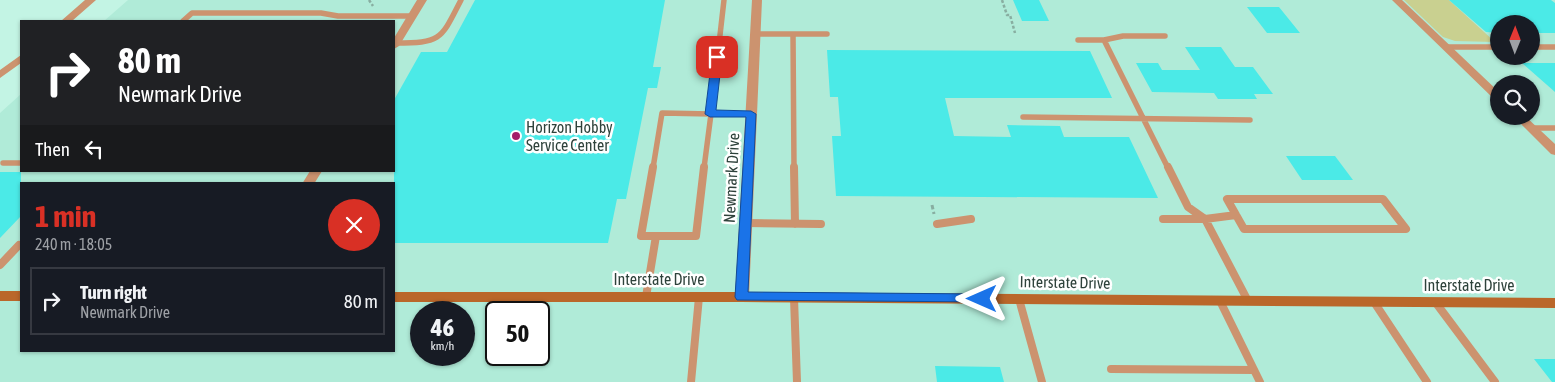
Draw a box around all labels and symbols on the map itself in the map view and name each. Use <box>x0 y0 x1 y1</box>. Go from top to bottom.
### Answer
north arrow <box>1490 15 1540 65</box>
pin <box>696 36 738 78</box>
place label: Horizon Hobby Service Center <box>526 118 613 154</box>
marker: Horizon Hobby Service Center <box>510 130 522 142</box>
street label: Newmark Drive <box>720 133 742 223</box>
street label: Interstate Drive <box>614 270 704 288</box>
position arrow <box>955 272 1007 324</box>
street label: Interstate Drive <box>1019 272 1111 292</box>
street label: Interstate Drive <box>1424 276 1514 294</box>
speed limit sign: 50 <box>485 301 550 366</box>

